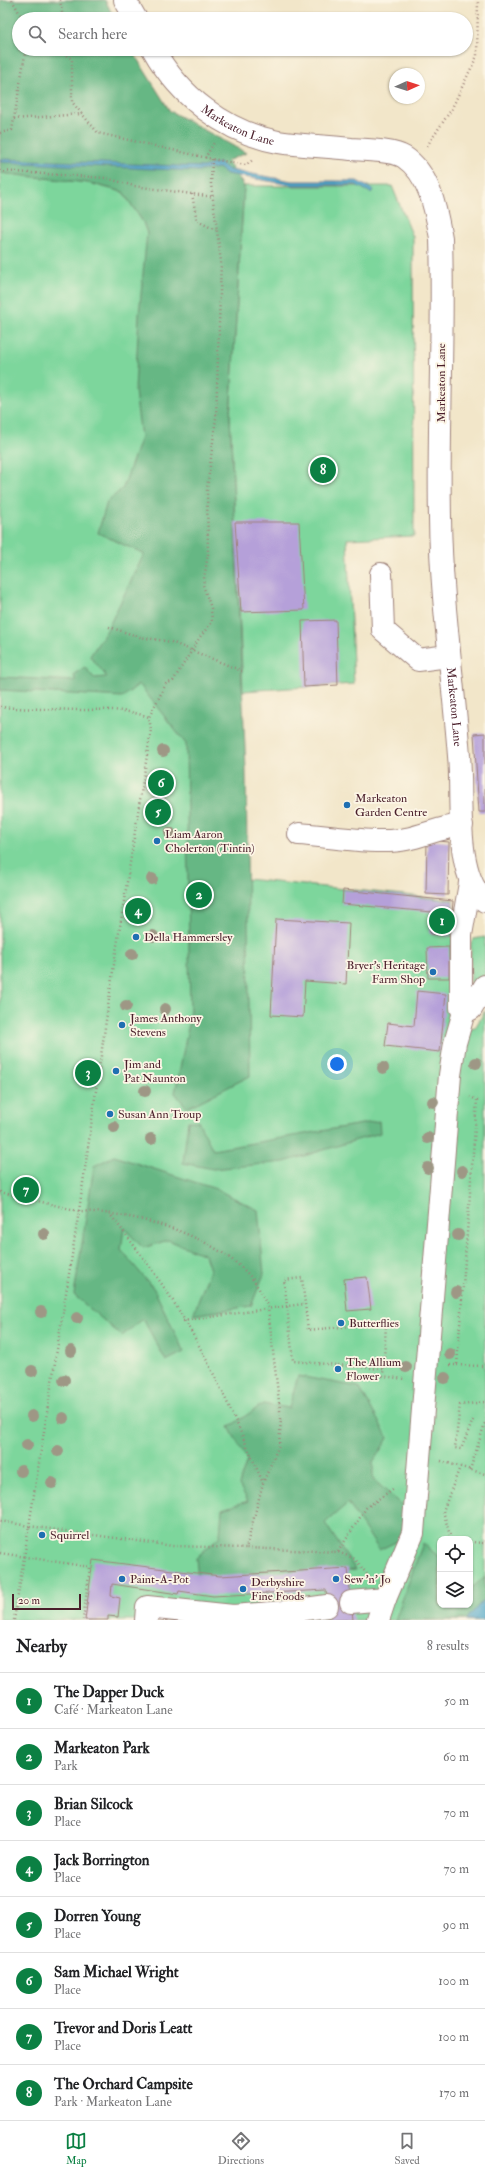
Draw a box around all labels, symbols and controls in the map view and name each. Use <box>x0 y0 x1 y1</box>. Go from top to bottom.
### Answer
search box <box>12 12 473 56</box>
icon: search <box>26 23 48 45</box>
text: Search here <box>58 25 127 44</box>
north arrow <box>389 68 425 104</box>
street label: Markeaton Lane <box>198 102 276 149</box>
street label: Markeaton Lane <box>434 343 449 423</box>
pin: 8 <box>310 455 336 485</box>
street label: Markeaton Lane <box>443 666 465 747</box>
pin: 6 <box>148 768 174 798</box>
place label: Markeaton Garden Centre <box>355 791 427 820</box>
pin: 5 <box>145 797 171 827</box>
marker: Markeaton Garden Centre <box>342 800 352 810</box>
place label: Liam Aaron Cholerton (Tintin) <box>165 827 255 856</box>
marker: Liam Aaron Cholerton (Tintin) <box>152 836 162 846</box>
pin: 2 <box>186 880 212 910</box>
pin: 4 <box>125 896 151 926</box>
pin: 1 <box>429 906 455 936</box>
place label: Della Hammersley <box>144 930 233 945</box>
marker: Della Hammersley <box>131 932 141 942</box>
place label: Bryer's Heritage Farm Shop <box>346 958 425 987</box>
marker: Bryer's Heritage Farm Shop <box>428 967 438 977</box>
place label: James Anthony Stevens <box>129 1011 202 1040</box>
marker: James Anthony Stevens <box>117 1020 127 1030</box>
your location <box>327 1054 347 1074</box>
place label: Jim and Pat Naunton <box>123 1057 186 1086</box>
pin: 3 <box>75 1058 101 1088</box>
marker: Jim and Pat Naunton <box>111 1066 121 1076</box>
place label: Susan Ann Troup <box>118 1107 201 1122</box>
marker: Susan Ann Troup <box>105 1109 115 1119</box>
pin: 7 <box>13 1175 39 1205</box>
place label: Butterflies <box>349 1316 399 1331</box>
marker: Butterflies <box>336 1318 346 1328</box>
place label: The Allium Flower <box>346 1355 402 1384</box>
marker: The Allium Flower <box>333 1364 343 1374</box>
place label: Squirrel <box>50 1528 89 1543</box>
marker: Squirrel <box>37 1530 47 1540</box>
map controls <box>437 1536 473 1608</box>
button: locate <box>437 1536 473 1572</box>
place label: Paint-A-Pot <box>130 1572 189 1587</box>
place label: Sew 'n' Jo <box>344 1572 391 1587</box>
button: layers <box>437 1572 473 1608</box>
marker: Paint-A-Pot <box>117 1574 127 1584</box>
marker: Sew 'n' Jo <box>331 1574 341 1584</box>
place label: Derbyshire Fine Foods <box>251 1575 304 1604</box>
marker: Derbyshire Fine Foods <box>238 1584 248 1594</box>
scale bar <box>12 1592 81 1611</box>
text: 20 m <box>18 1594 40 1607</box>
text: Nearby <box>16 1636 67 1657</box>
text: 8 results <box>427 1638 469 1654</box>
text: The Dapper Duck <box>54 1683 164 1702</box>
text: 1 <box>27 1693 31 1709</box>
text: 50 m <box>444 1693 469 1709</box>
text: Café · Markeaton Lane <box>54 1702 173 1718</box>
text: Markeaton Park <box>54 1739 150 1758</box>
text: 2 <box>26 1749 32 1765</box>
text: 60 m <box>443 1749 469 1765</box>
text: Park <box>54 1758 78 1774</box>
text: Brian Silcock <box>54 1795 133 1814</box>
text: 3 <box>27 1805 32 1821</box>
text: 70 m <box>444 1805 469 1821</box>
text: Place <box>54 1814 81 1830</box>
text: Jack Borrington <box>54 1851 149 1870</box>
text: 4 <box>25 1861 33 1877</box>
text: 70 m <box>444 1861 469 1877</box>
text: Place <box>54 1870 81 1886</box>
text: Dorren Young <box>54 1907 141 1926</box>
text: 5 <box>26 1917 32 1933</box>
text: 90 m <box>443 1917 469 1933</box>
text: Place <box>54 1926 81 1942</box>
text: Sam Michael Wright <box>54 1963 179 1982</box>
text: 6 <box>26 1973 32 1989</box>
text: 100 m <box>438 1973 469 1989</box>
text: Place <box>54 1982 81 1998</box>
text: Trevor and Doris Leatt <box>54 2019 192 2038</box>
text: 7 <box>26 2029 32 2045</box>
text: 100 m <box>438 2029 469 2045</box>
text: Place <box>54 2038 81 2054</box>
text: The Orchard Campsite <box>54 2075 193 2094</box>
text: 8 <box>26 2085 32 2101</box>
text: 170 m <box>439 2085 469 2101</box>
text: Park · Markeaton Lane <box>54 2094 172 2110</box>
tab: Map <box>65 2130 87 2167</box>
tab: Directions <box>218 2130 264 2167</box>
tab: Saved <box>395 2130 420 2167</box>

